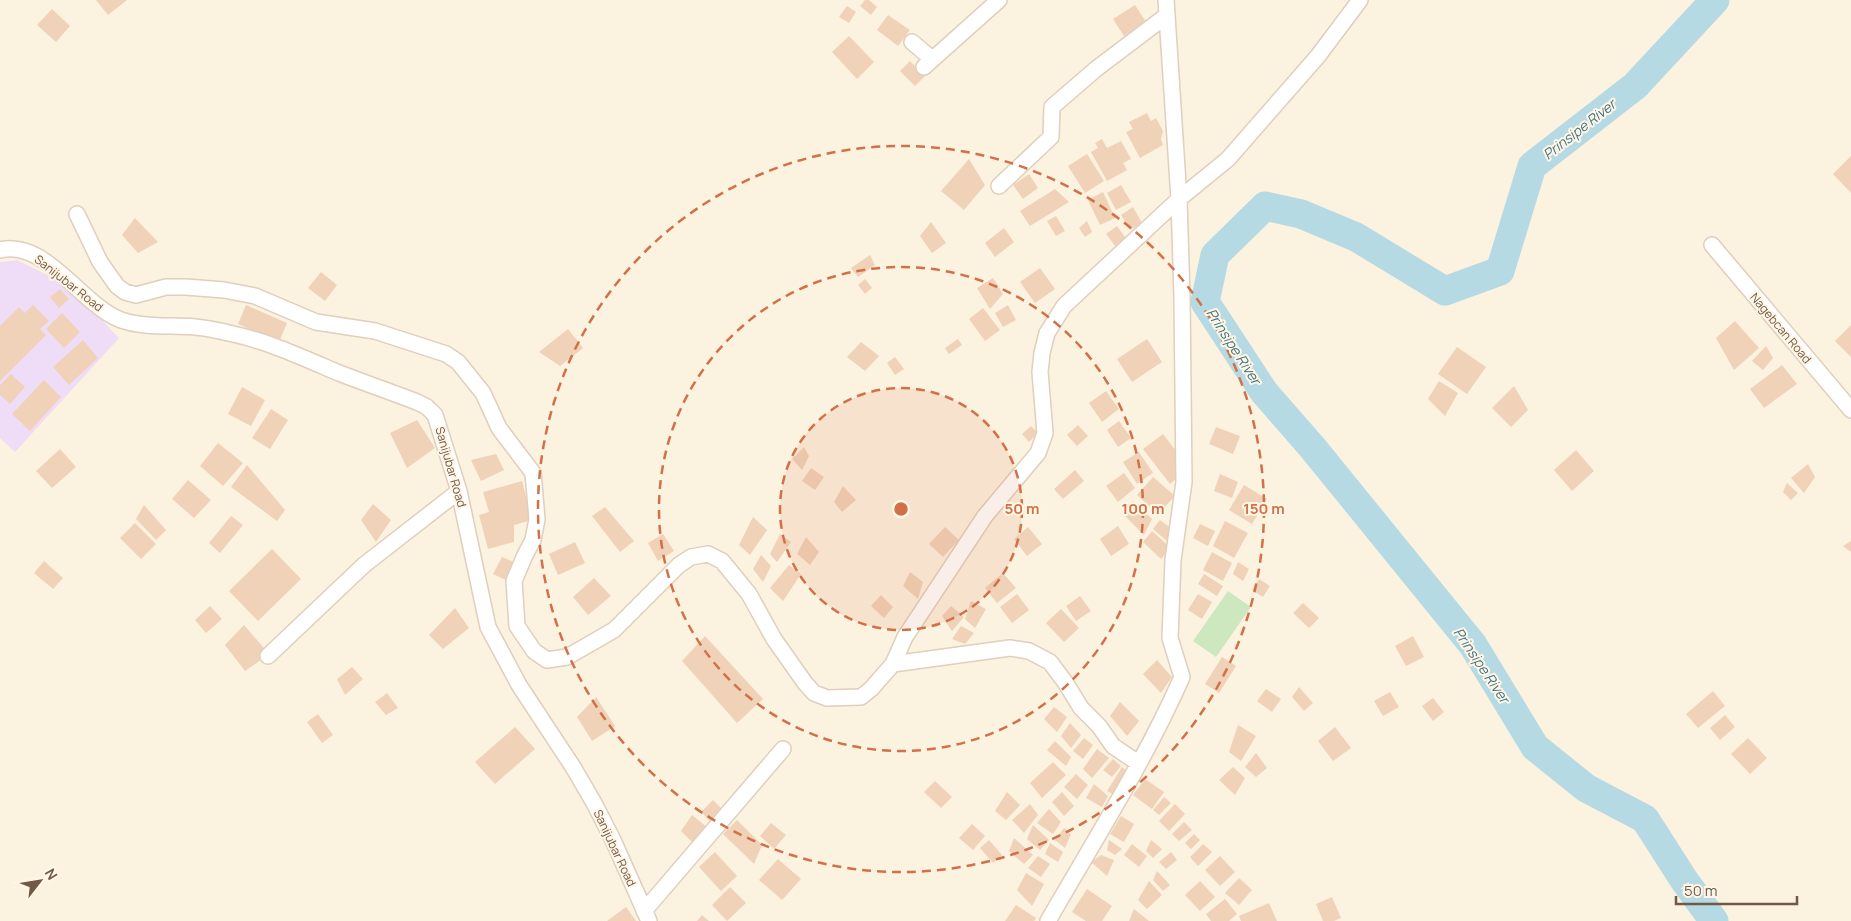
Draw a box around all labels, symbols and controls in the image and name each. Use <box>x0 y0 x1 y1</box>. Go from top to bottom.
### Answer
water label: Prinsipe River <box>1539 93 1621 163</box>
street label: Sanijubar Road <box>31 251 107 315</box>
street label: Nagebcan Road <box>1746 289 1816 367</box>
water label: Prinsipe River <box>1202 304 1267 389</box>
street label: Sanijubar Road <box>431 425 471 509</box>
text: 50 m <box>1004 498 1040 519</box>
text: 100 m <box>1122 498 1164 519</box>
text: 150 m <box>1243 498 1285 519</box>
centre of rings <box>892 500 910 518</box>
water label: Prinsipe River <box>1450 624 1515 708</box>
street label: Sanijubar Road <box>590 807 640 889</box>
north arrow <box>15 856 65 906</box>
text: N <box>41 865 62 883</box>
scale bar <box>1676 874 1797 906</box>
text: 50 m <box>1684 880 1718 901</box>

